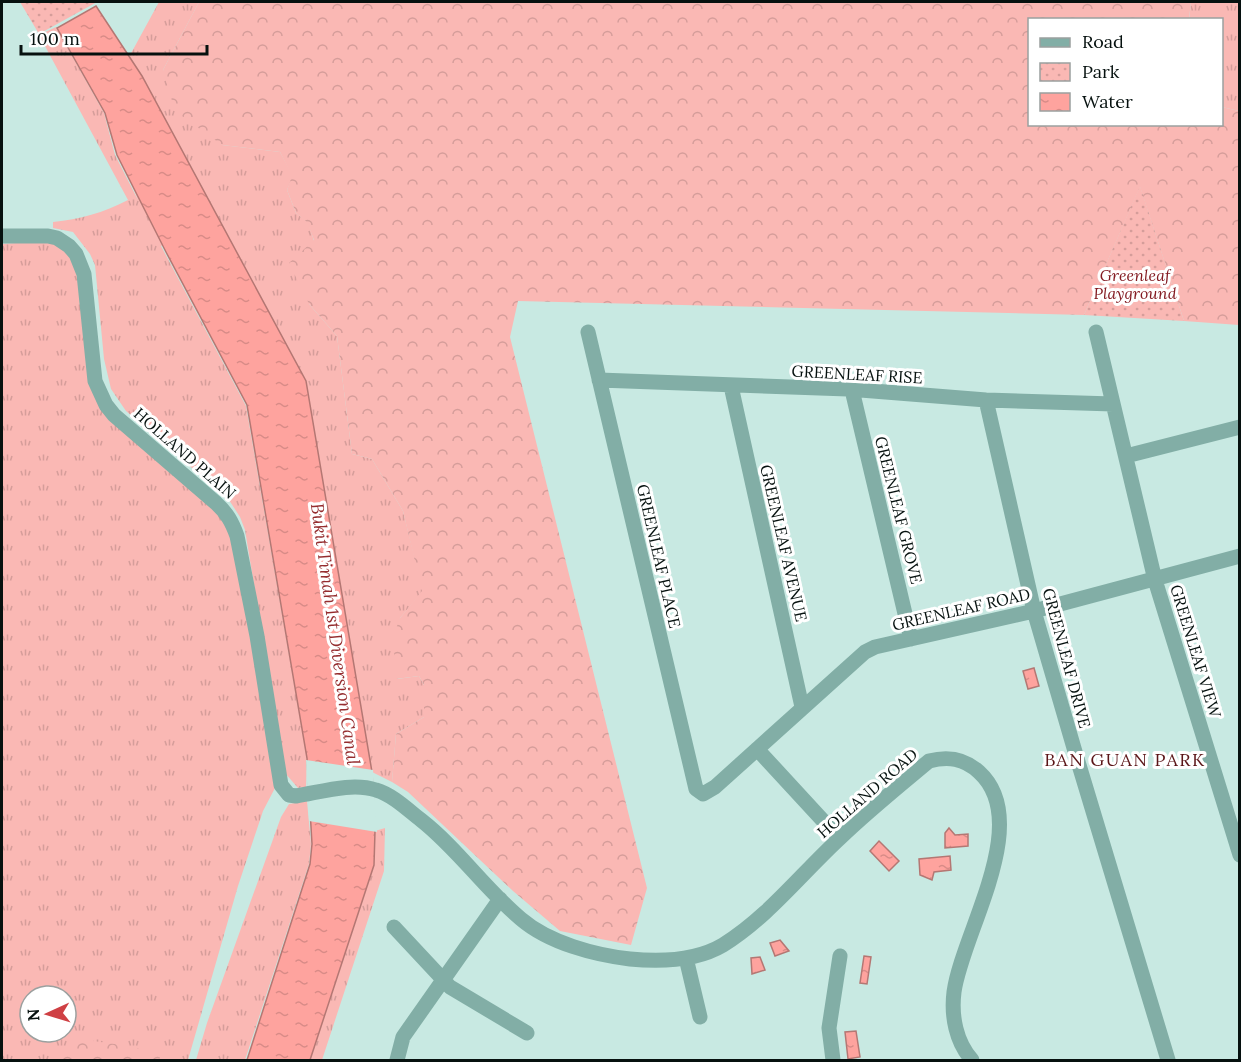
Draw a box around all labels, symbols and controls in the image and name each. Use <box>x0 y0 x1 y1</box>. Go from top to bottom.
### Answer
scale bar <box>21 18 207 56</box>
legend <box>1028 18 1223 126</box>
text: 100 m <box>30 27 80 50</box>
text: Road <box>1082 30 1124 53</box>
text: Park <box>1082 60 1120 83</box>
text: Water <box>1082 90 1133 113</box>
park label: Greenleaf Playground <box>1093 265 1177 303</box>
street label: GREENLEAF RISE <box>791 361 923 387</box>
street label: HOLLAND PLAIN <box>130 403 240 503</box>
street label: GREENLEAF GROVE <box>871 434 927 586</box>
street label: GREENLEAF AVENUE <box>756 463 812 623</box>
street label: GREENLEAF PLACE <box>633 482 685 630</box>
water label: Bukit Timah 1st Diversion Canal <box>306 501 365 766</box>
street label: GREENLEAF VIEW <box>1166 582 1226 721</box>
street label: GREENLEAF ROAD <box>890 583 1032 635</box>
street label: GREENLEAF DRIVE <box>1039 586 1095 730</box>
street label: HOLLAND ROAD <box>813 744 921 842</box>
district label: BAN GUAN PARK <box>1044 748 1206 771</box>
north arrow <box>18 984 78 1044</box>
text: N <box>23 1008 43 1022</box>

